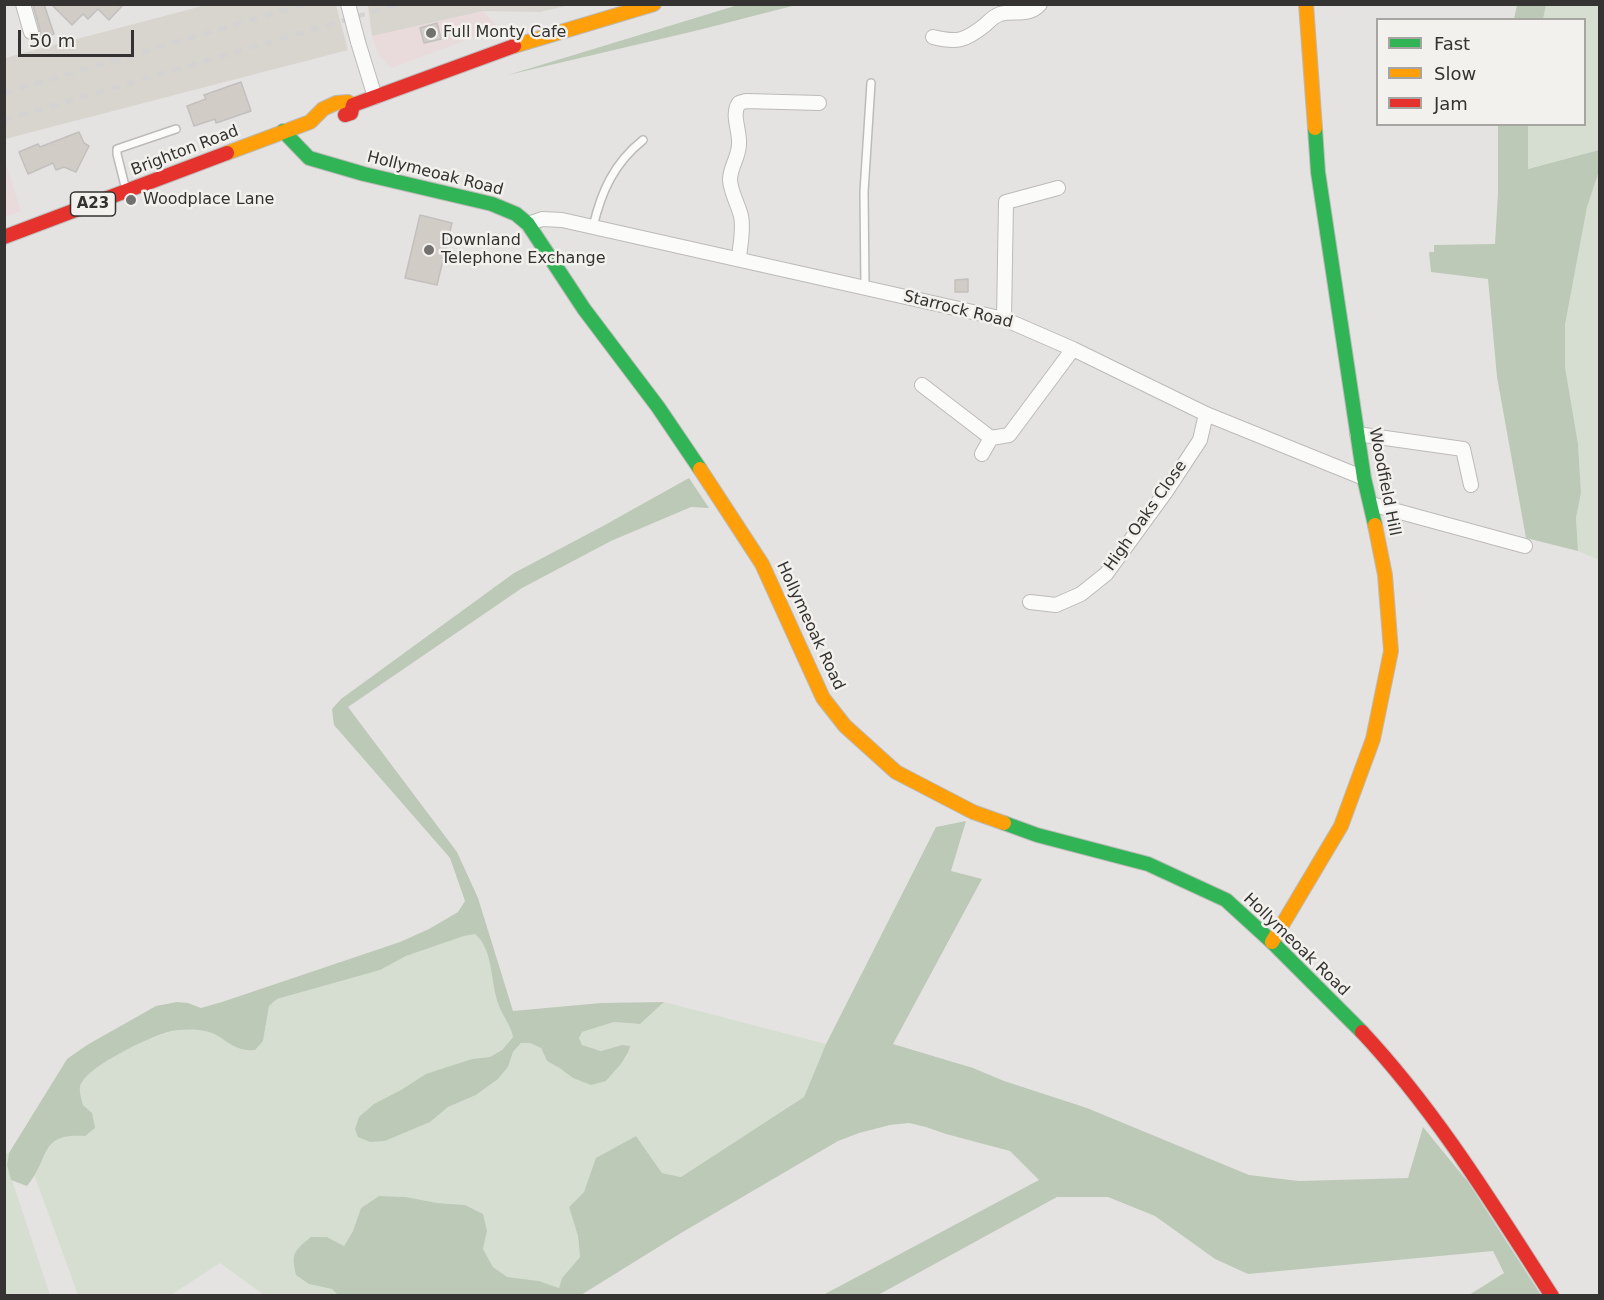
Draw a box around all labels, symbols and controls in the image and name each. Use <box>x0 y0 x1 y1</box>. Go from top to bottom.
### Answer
scale bar <box>21 18 136 56</box>
legend <box>1376 18 1586 126</box>
place label: Full Monty Cafe <box>443 23 566 43</box>
marker: Full Monty Cafe <box>424 26 438 40</box>
text: 50 m <box>29 30 75 51</box>
text: Fast <box>1434 33 1470 54</box>
text: Slow <box>1434 63 1476 84</box>
text: Jam <box>1434 93 1468 114</box>
street label: Brighton Road <box>128 122 242 180</box>
street label: Hollymeoak Road <box>365 148 505 200</box>
place label: Woodplace Lane <box>143 190 274 210</box>
road number: A23 <box>70 192 116 216</box>
marker: Woodplace Lane <box>124 193 138 207</box>
place label: Downland Telephone Exchange <box>441 231 606 269</box>
marker: Downland Telephone Exchange <box>422 243 436 257</box>
street label: Starrock Road <box>901 287 1015 333</box>
street label: Woodfield Hill <box>1364 426 1404 538</box>
street label: High Oaks Close <box>1101 457 1191 575</box>
street label: Hollymeoak Road <box>772 559 848 693</box>
street label: Hollymeoak Road <box>1239 890 1353 1000</box>

